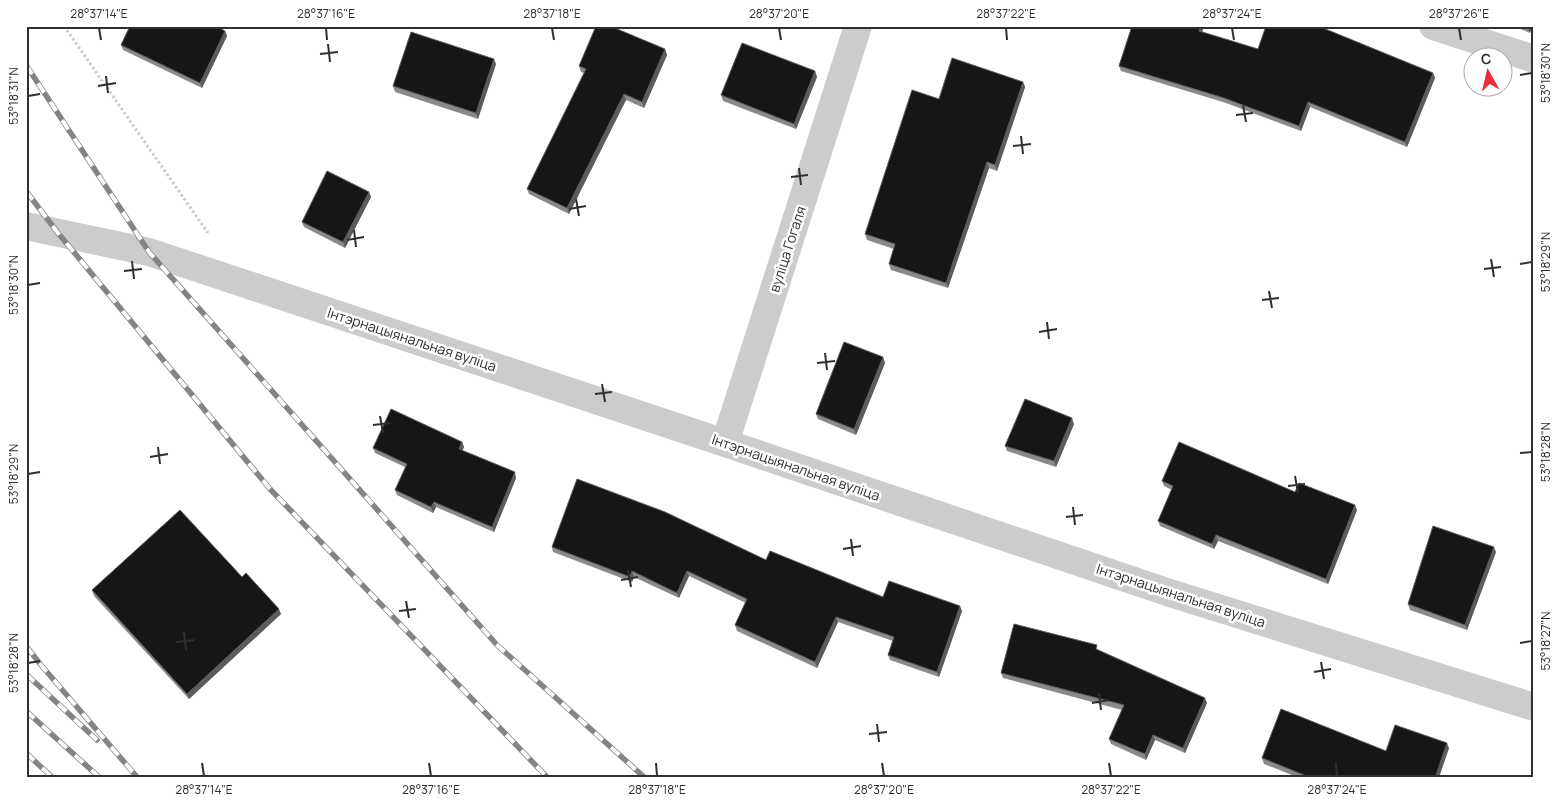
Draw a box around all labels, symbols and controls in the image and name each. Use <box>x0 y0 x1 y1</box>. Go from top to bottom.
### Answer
text: 28°37'14"E <box>70 5 128 22</box>
text: 28°37'16"E <box>297 5 355 22</box>
text: 28°37'18"E <box>523 5 581 22</box>
text: 28°37'20"E <box>749 5 809 22</box>
text: 28°37'22"E <box>976 5 1036 22</box>
text: 28°37'24"E <box>1202 5 1262 22</box>
text: 28°37'26"E <box>1429 5 1489 22</box>
text: 53°18'30"N <box>1537 43 1554 103</box>
north arrow <box>1462 48 1512 98</box>
text: С <box>1480 49 1493 69</box>
text: 53°18'31"N <box>5 67 22 125</box>
street label: вуліца Гогаля <box>764 203 810 295</box>
text: 53°18'29"N <box>1537 232 1554 292</box>
text: 53°18'30"N <box>5 255 22 315</box>
street label: Інтэрнацыянальная вуліца <box>325 303 499 375</box>
text: 53°18'28"N <box>1537 422 1554 482</box>
street label: Інтэрнацыянальная вуліца <box>709 429 883 505</box>
text: 53°18'29"N <box>5 444 22 504</box>
street label: Інтэрнацыянальная вуліца <box>1094 559 1268 631</box>
text: 53°18'27"N <box>1537 612 1554 670</box>
text: 53°18'28"N <box>5 633 22 693</box>
text: 28°37'14"E <box>175 781 233 798</box>
text: 28°37'16"E <box>402 781 460 798</box>
text: 28°37'18"E <box>628 781 686 798</box>
text: 28°37'20"E <box>854 781 914 798</box>
text: 28°37'22"E <box>1081 781 1141 798</box>
text: 28°37'24"E <box>1307 781 1367 798</box>

